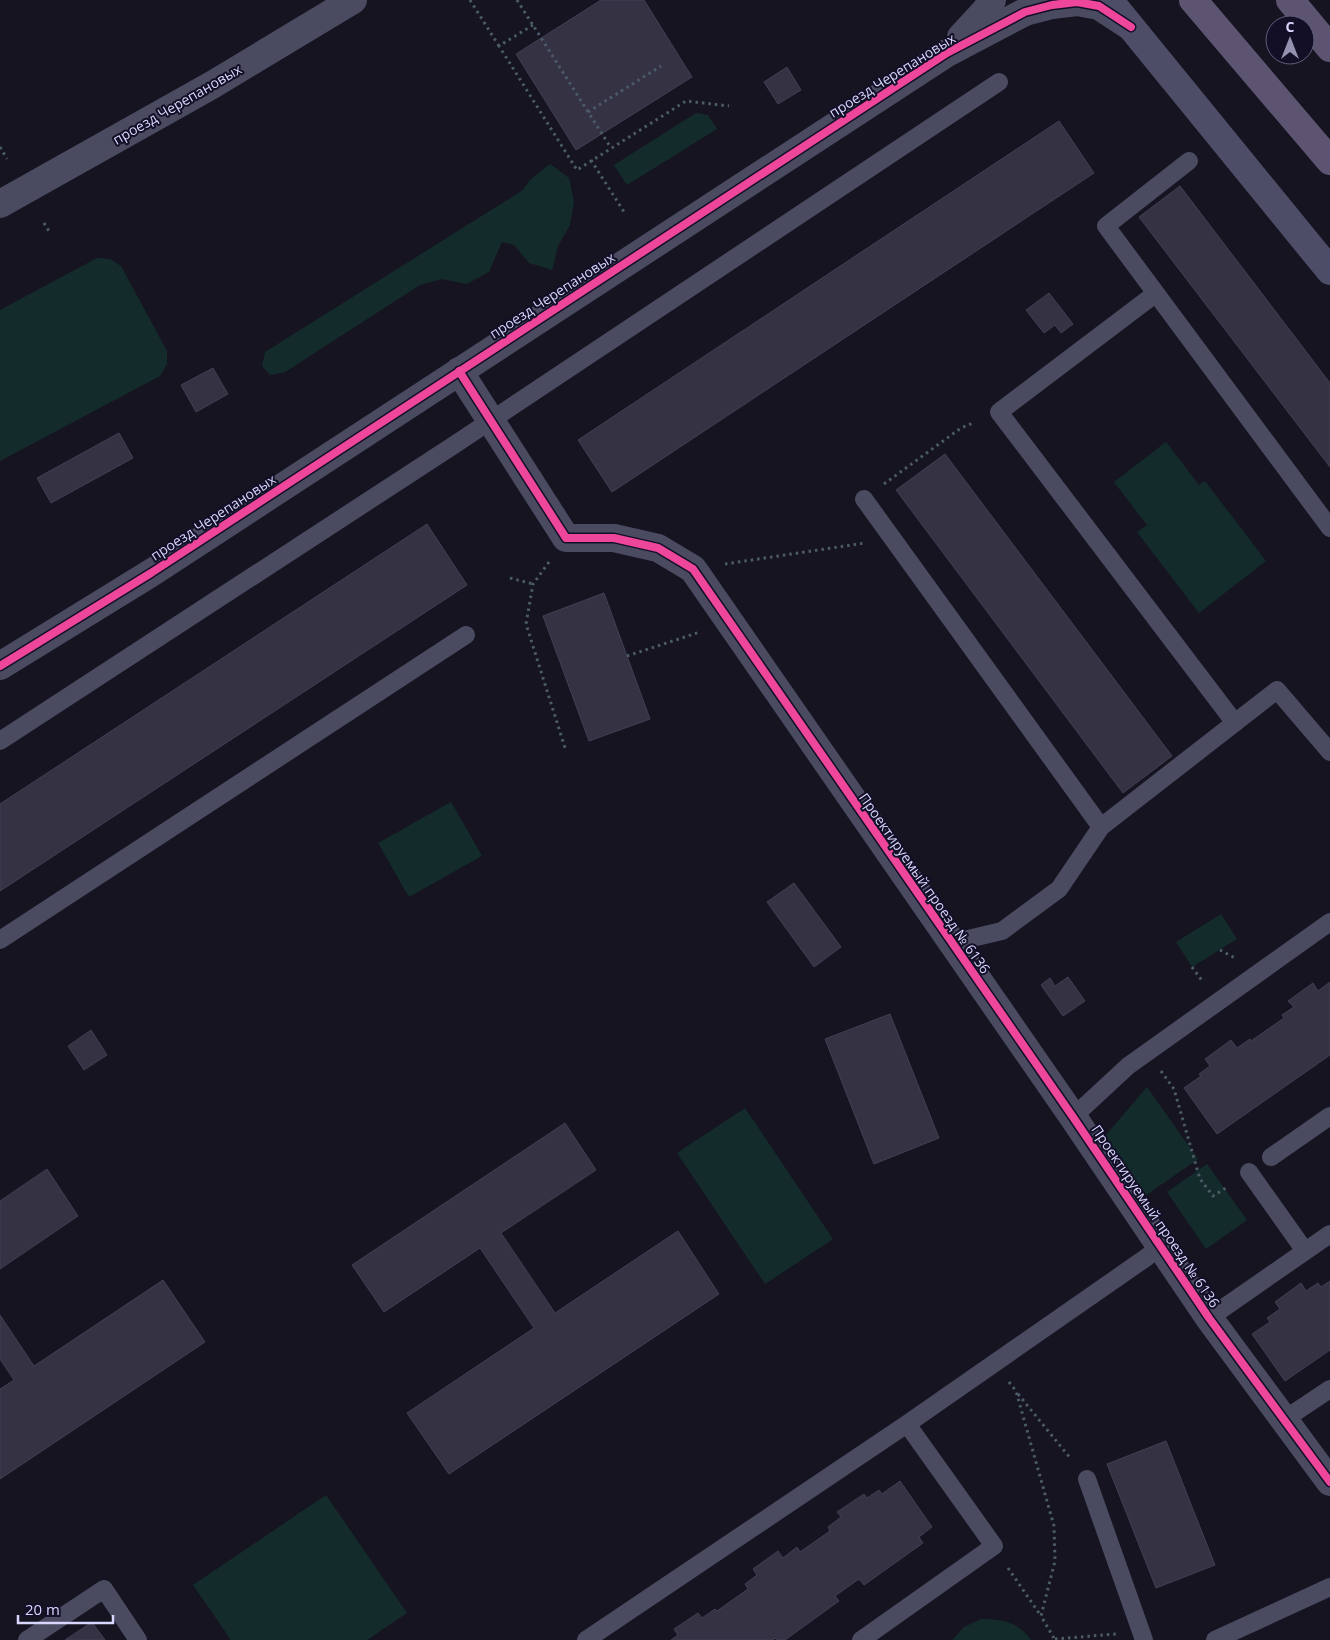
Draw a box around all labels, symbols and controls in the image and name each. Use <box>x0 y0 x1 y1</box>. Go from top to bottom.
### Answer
north arrow <box>1265 15 1315 65</box>
text: С <box>1286 17 1295 36</box>
street label: проезд Черепановых <box>825 28 959 122</box>
street label: проезд Черепановых <box>109 59 245 149</box>
street label: проезд Черепановых <box>486 247 619 343</box>
street label: проезд Черепановых <box>147 469 280 565</box>
street label: Проектируемый проезд № 6136 <box>855 789 995 977</box>
street label: Проектируемый проезд № 6136 <box>1088 1121 1224 1311</box>
scale bar <box>18 1592 112 1624</box>
text: 20 m <box>25 1599 60 1619</box>

